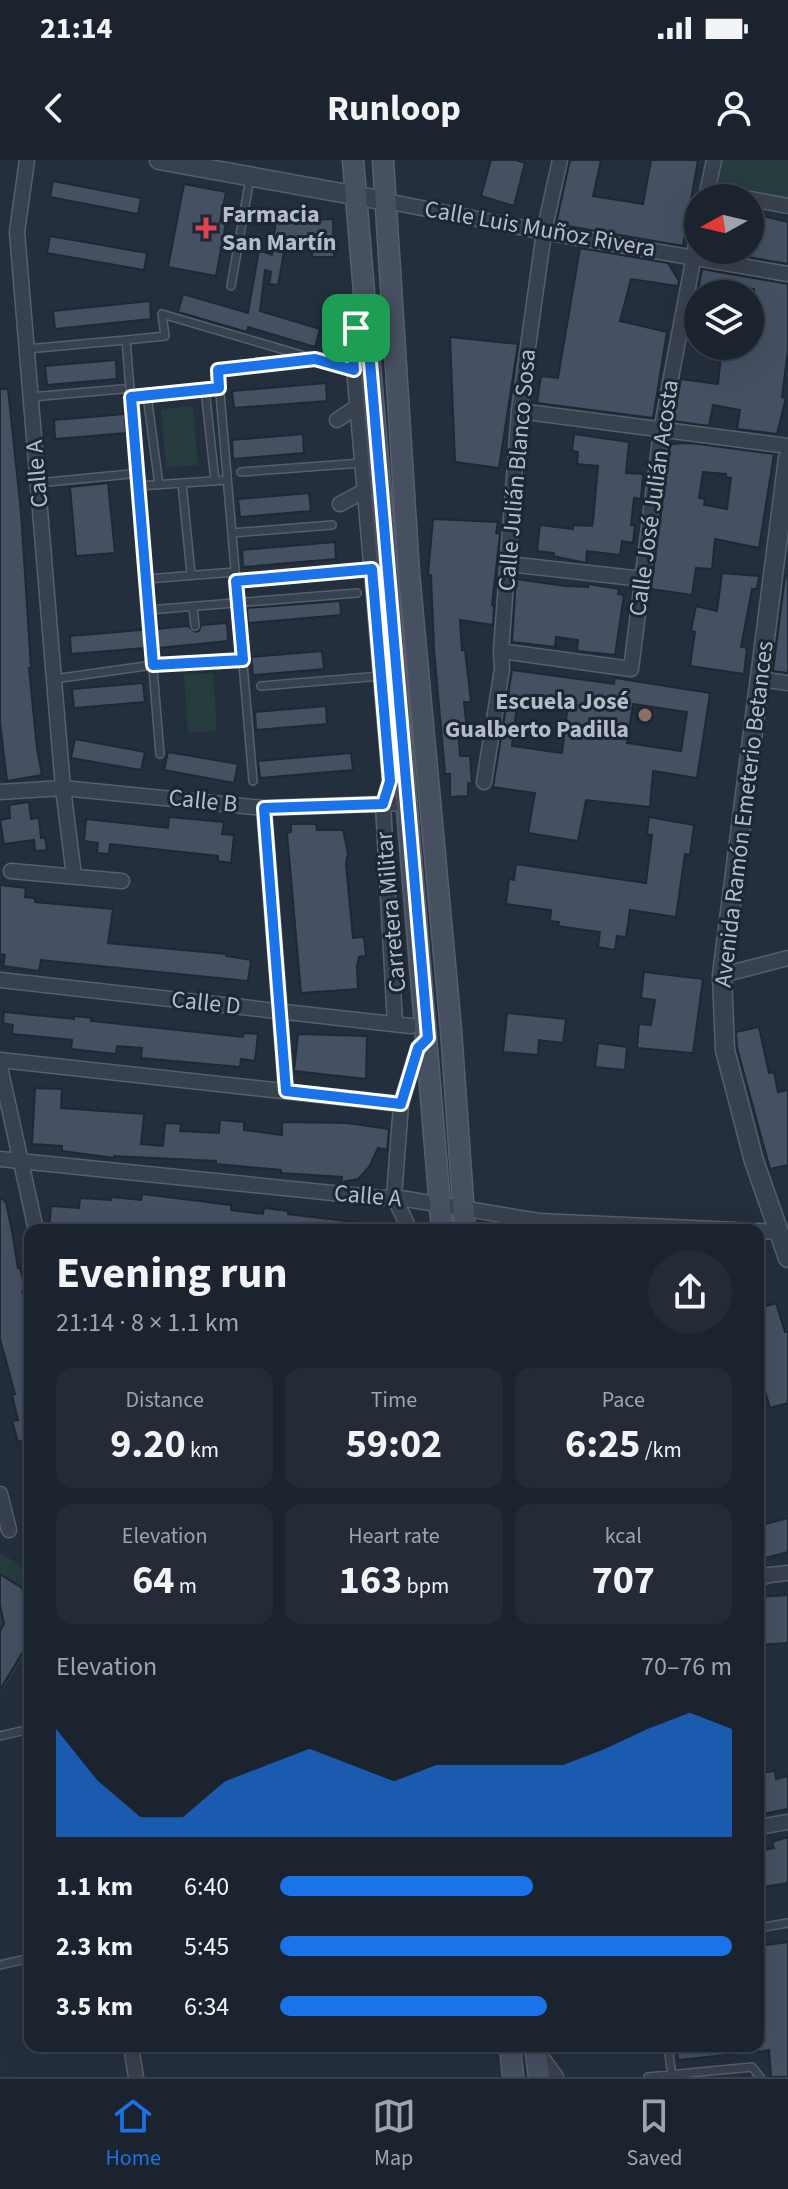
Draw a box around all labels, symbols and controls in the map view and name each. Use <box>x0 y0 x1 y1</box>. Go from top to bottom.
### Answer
text: 21:14 <box>40 7 112 50</box>
text: Runloop <box>327 83 461 134</box>
icon: back <box>32 86 76 130</box>
icon: person <box>712 86 756 130</box>
north arrow <box>684 184 764 264</box>
map controls <box>684 184 764 360</box>
street label: Calle Luis Muñoz Rivera <box>422 191 658 267</box>
place label: Farmacia San Martín <box>222 197 337 260</box>
marker: Farmacia San Martín <box>197 219 215 237</box>
button: layers <box>684 280 764 360</box>
pin <box>322 294 390 362</box>
icon: arrive <box>334 306 378 350</box>
street label: Calle Julián Blanco Sosa <box>489 347 545 593</box>
street label: Calle José Julián Acosta <box>620 378 688 618</box>
street label: Calle A <box>17 439 57 509</box>
street label: Avenida Ramón Emeterio Betances <box>705 639 783 989</box>
place label: Escuela José Gualberto Padilla <box>445 684 629 747</box>
marker: Escuela José Gualberto Padilla <box>636 706 654 724</box>
street label: Calle B <box>167 780 239 822</box>
street label: Carretera Militar <box>366 829 415 994</box>
street label: Calle D <box>170 982 242 1024</box>
street label: Calle A <box>333 1176 403 1216</box>
text: Evening run <box>56 1242 288 1305</box>
button: share <box>648 1250 732 1334</box>
text: 21:14 · 8 × 1.1 km <box>56 1304 239 1341</box>
text: Distance <box>126 1384 204 1416</box>
text: Time <box>371 1384 417 1416</box>
text: Pace <box>602 1384 645 1416</box>
text: 9.20 <box>110 1416 186 1473</box>
text: 59:02 <box>346 1416 442 1473</box>
text: 6:25 <box>565 1416 640 1473</box>
text: km <box>186 1434 219 1466</box>
text: /km <box>640 1434 682 1466</box>
text: Elevation <box>122 1520 208 1552</box>
text: Heart rate <box>348 1520 440 1552</box>
text: kcal <box>605 1520 642 1552</box>
text: 64 <box>132 1552 174 1609</box>
text: 163 <box>339 1552 402 1609</box>
text: 707 <box>592 1552 655 1609</box>
text: m <box>174 1570 197 1602</box>
text: bpm <box>402 1570 449 1602</box>
text: Elevation <box>56 1648 157 1685</box>
text: 70–76 m <box>641 1648 732 1685</box>
text: 1.1 km <box>56 1868 133 1905</box>
text: 6:40 <box>184 1868 229 1905</box>
text: 2.3 km <box>56 1928 133 1965</box>
text: 5:45 <box>184 1928 229 1965</box>
text: 3.5 km <box>56 1988 133 2025</box>
text: 6:34 <box>184 1988 229 2025</box>
tab: Home <box>105 2094 161 2174</box>
tab: Map <box>372 2094 416 2174</box>
tab: Saved <box>626 2094 683 2174</box>

